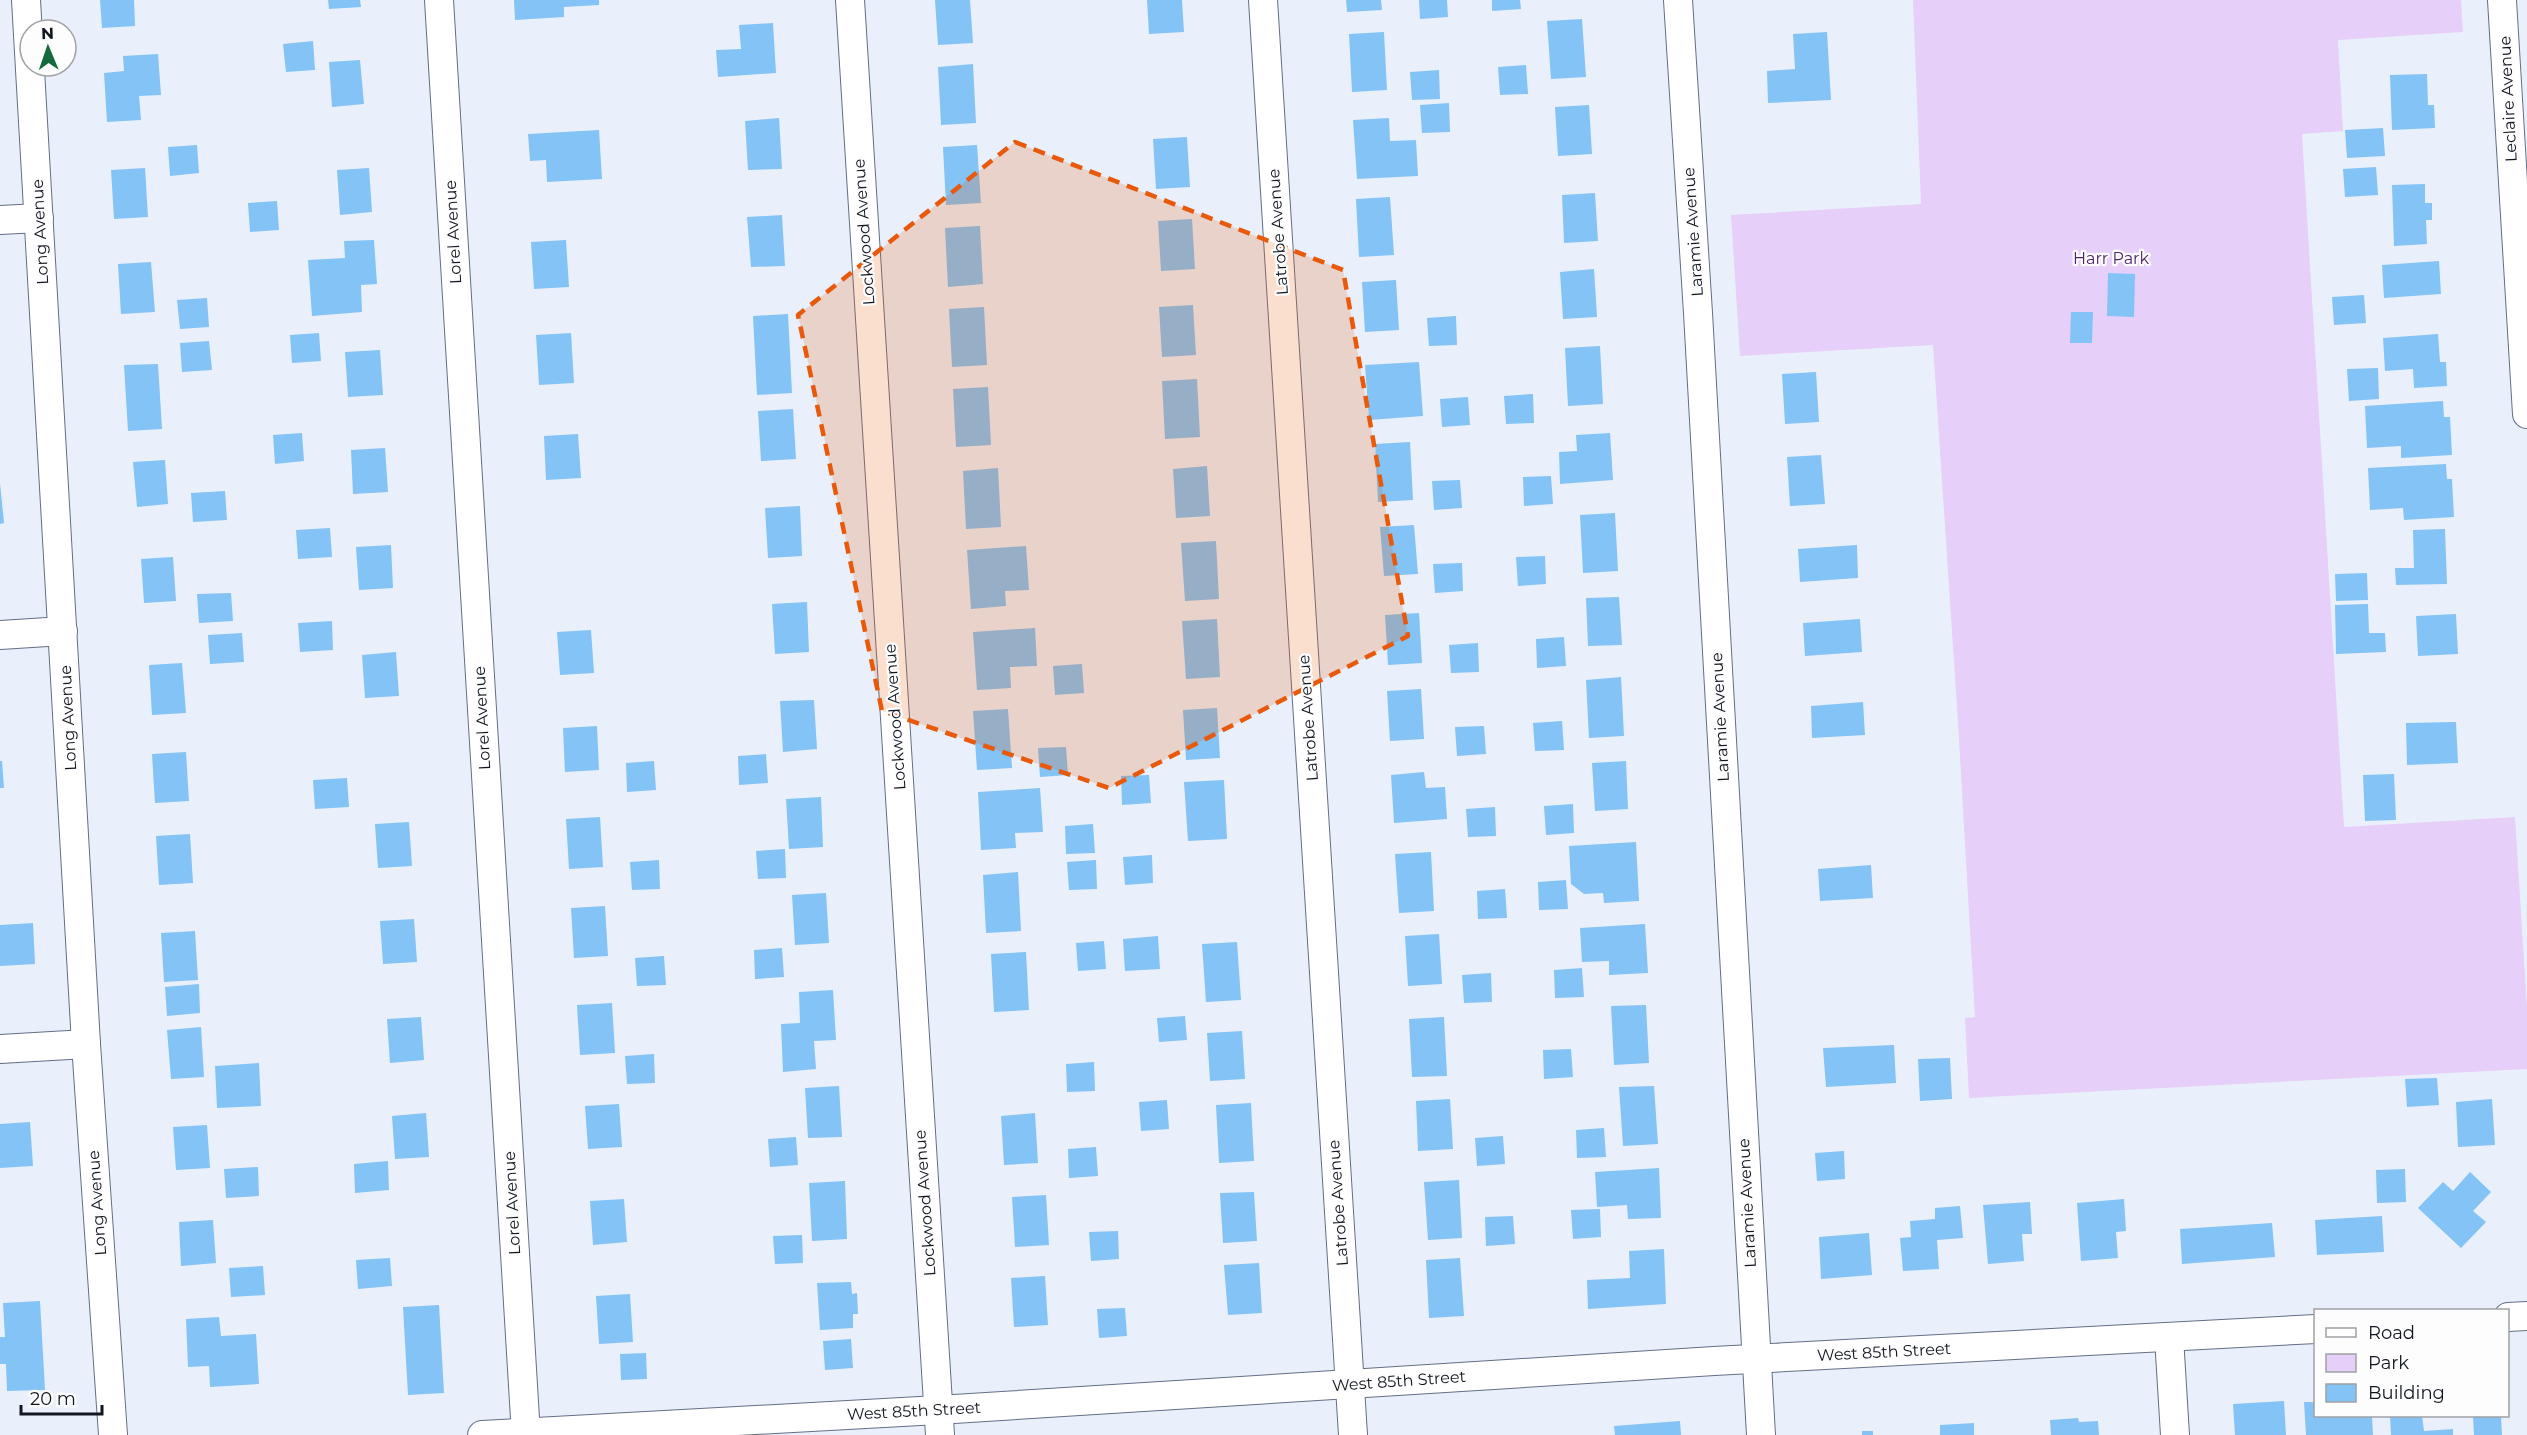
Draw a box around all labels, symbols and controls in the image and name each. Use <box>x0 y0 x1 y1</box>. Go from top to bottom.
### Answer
north arrow <box>18 18 78 78</box>
text: N <box>41 24 54 43</box>
street label: Leclaire Avenue <box>2495 35 2521 163</box>
street label: Lockwood Avenue <box>849 158 879 306</box>
street label: Laramie Avenue <box>1679 167 1707 297</box>
street label: Latrobe Avenue <box>1264 168 1292 296</box>
street label: Long Avenue <box>28 179 52 285</box>
street label: Lorel Avenue <box>441 180 465 284</box>
park label: Harr Park <box>2073 249 2149 268</box>
street label: Lockwood Avenue <box>880 643 910 791</box>
street label: Laramie Avenue <box>1707 652 1733 782</box>
street label: Latrobe Avenue <box>1294 654 1322 782</box>
street label: Long Avenue <box>56 665 80 771</box>
street label: Lorel Avenue <box>470 666 494 770</box>
street label: Lockwood Avenue <box>910 1129 940 1277</box>
street label: Laramie Avenue <box>1734 1138 1760 1268</box>
street label: Latrobe Avenue <box>1324 1139 1352 1267</box>
street label: Long Avenue <box>84 1150 110 1256</box>
street label: Lorel Avenue <box>500 1151 524 1255</box>
legend <box>2314 1309 2509 1417</box>
text: Road <box>2368 1322 2415 1344</box>
street label: West 85th Street <box>1816 1339 1952 1365</box>
text: Park <box>2368 1352 2409 1374</box>
street label: West 85th Street <box>1331 1367 1467 1395</box>
scale bar <box>21 1378 102 1416</box>
text: Building <box>2368 1382 2445 1404</box>
text: 20 m <box>30 1388 76 1410</box>
street label: West 85th Street <box>846 1398 982 1424</box>

